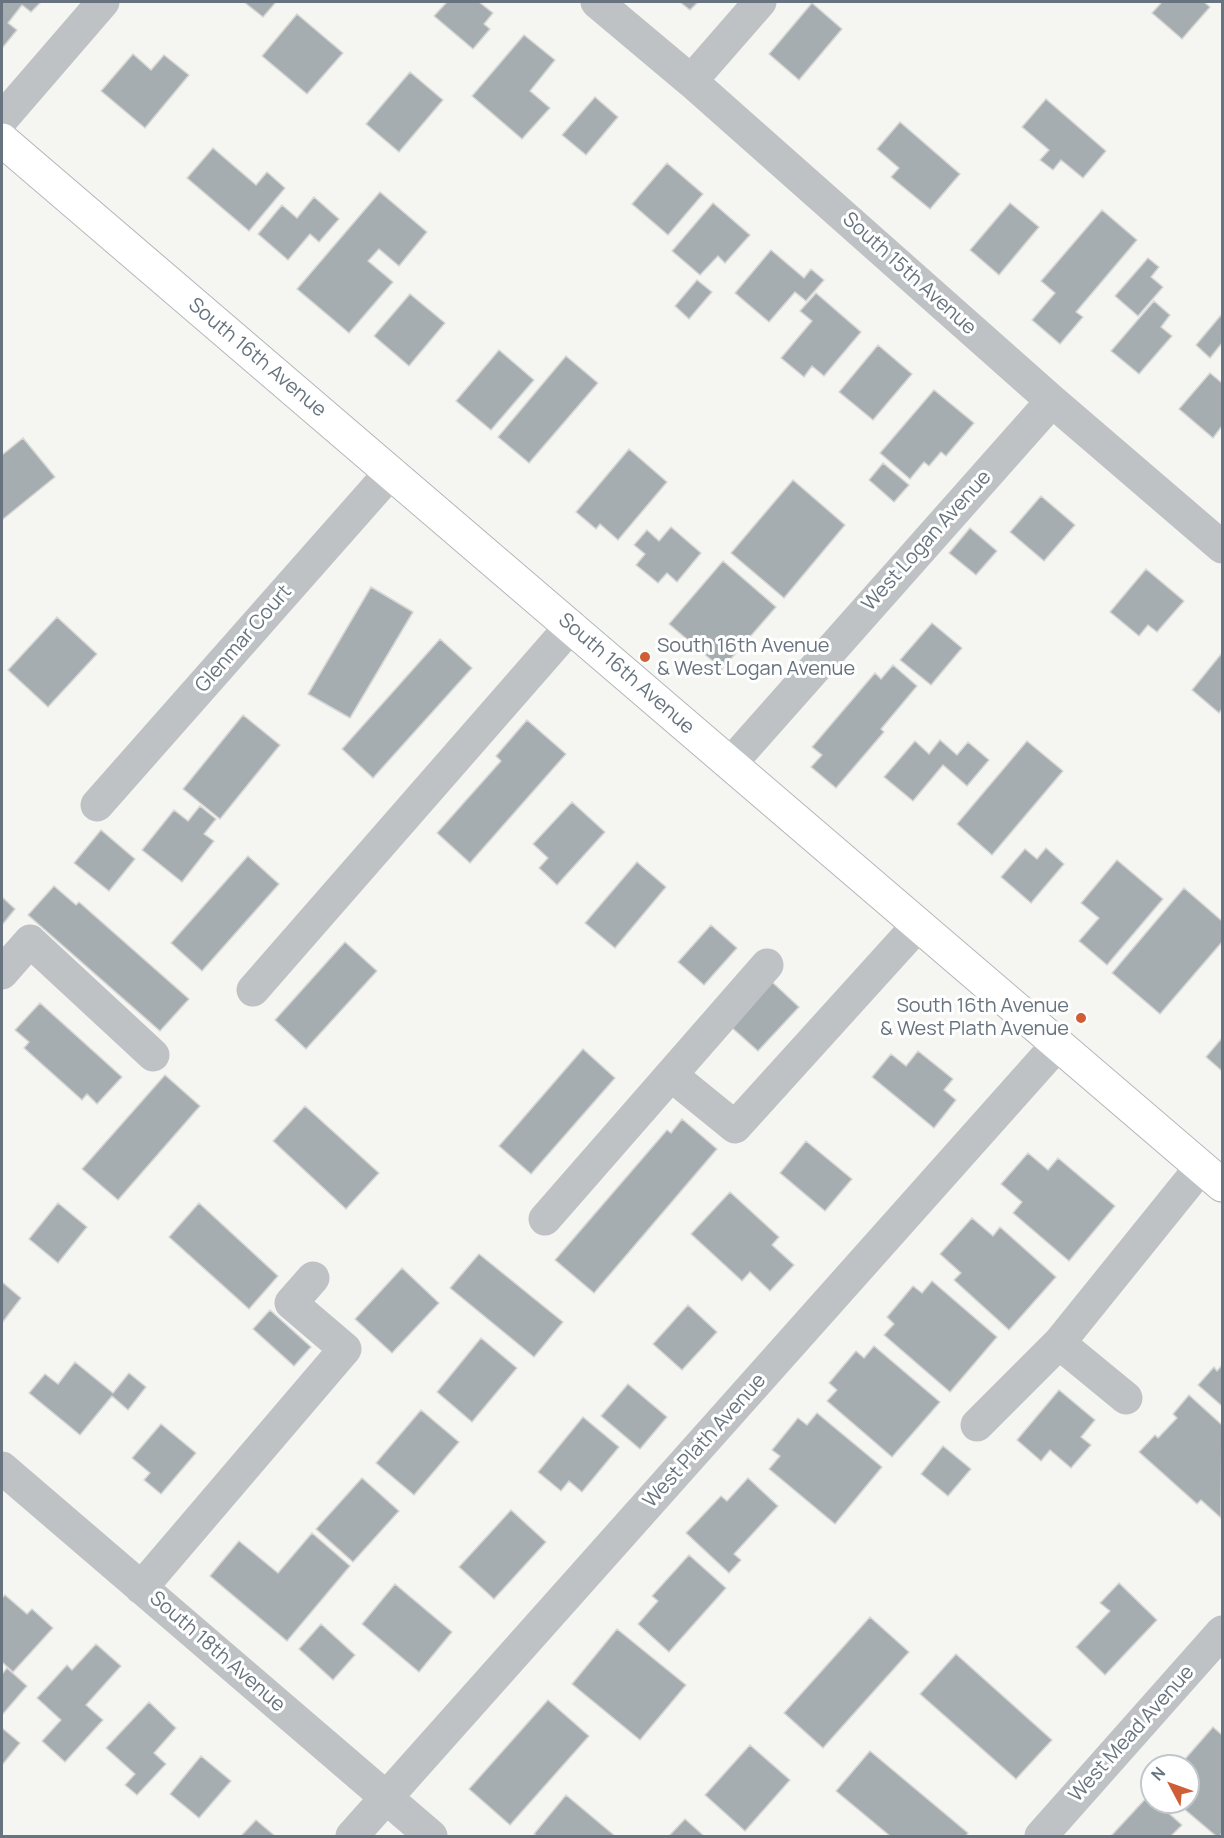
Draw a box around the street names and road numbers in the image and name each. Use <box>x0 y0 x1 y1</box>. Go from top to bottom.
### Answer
street label: South 15th Avenue <box>837 208 981 340</box>
street label: South 16th Avenue <box>183 293 331 423</box>
street label: West Logan Avenue <box>858 466 996 616</box>
street label: Glenmar Court <box>191 580 297 698</box>
street label: South 16th Avenue <box>553 608 699 740</box>
street label: West Plath Avenue <box>639 1369 771 1513</box>
street label: South 18th Avenue <box>144 1587 290 1717</box>
street label: West Mead Avenue <box>1064 1661 1200 1807</box>

